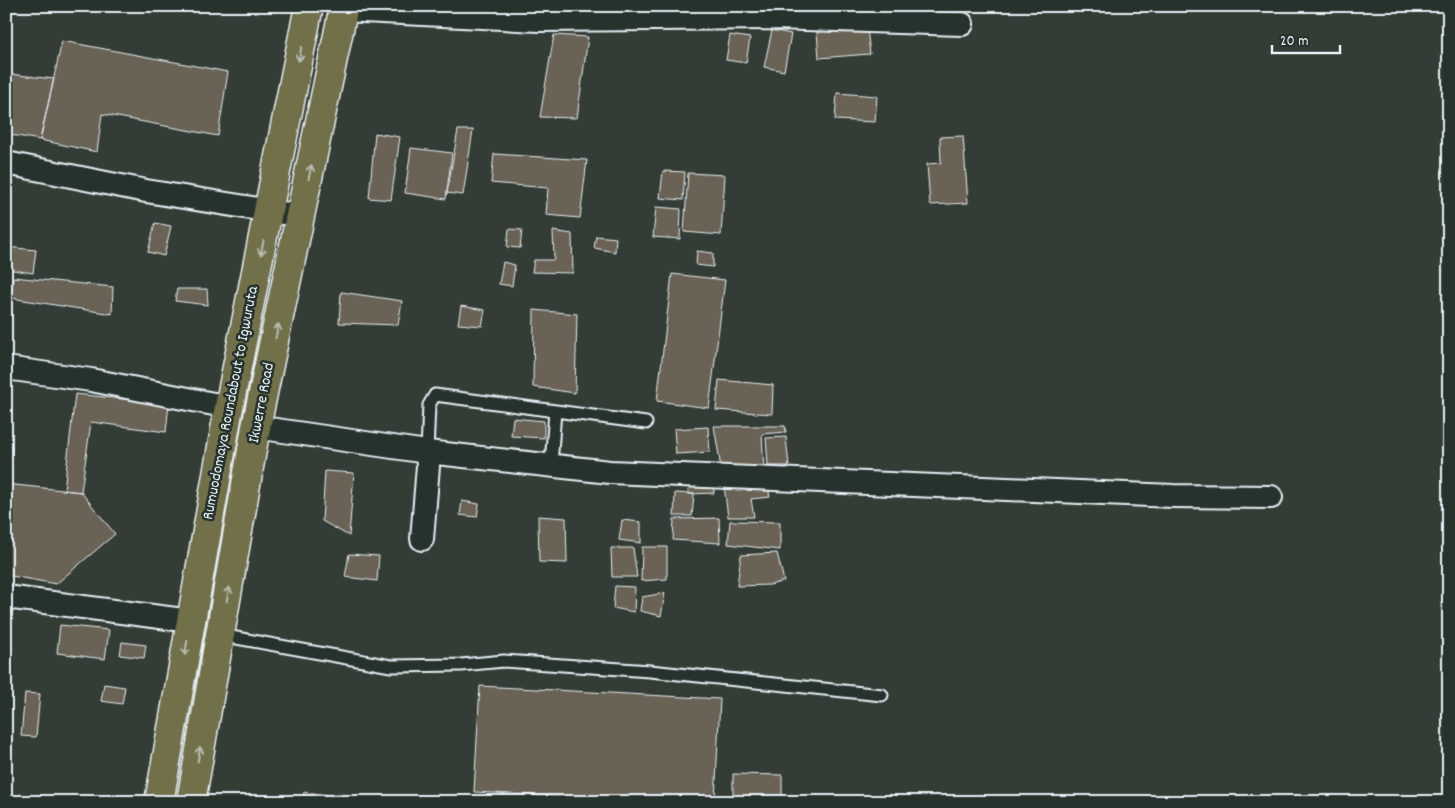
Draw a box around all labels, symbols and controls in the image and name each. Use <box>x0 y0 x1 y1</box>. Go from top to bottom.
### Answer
scale bar <box>1272 22 1340 54</box>
text: 20 m <box>1280 31 1308 53</box>
one-way arrow <box>294 46 304 62</box>
one-way arrow <box>306 164 315 180</box>
one-way arrow <box>256 239 266 255</box>
street label: Rumuodomaya Roundabout to Igwuruta <box>197 284 265 522</box>
one-way arrow <box>272 323 282 339</box>
street label: Ikwerre Road <box>243 361 281 445</box>
one-way arrow <box>223 586 233 602</box>
one-way arrow <box>181 640 191 656</box>
one-way arrow <box>195 746 205 762</box>

